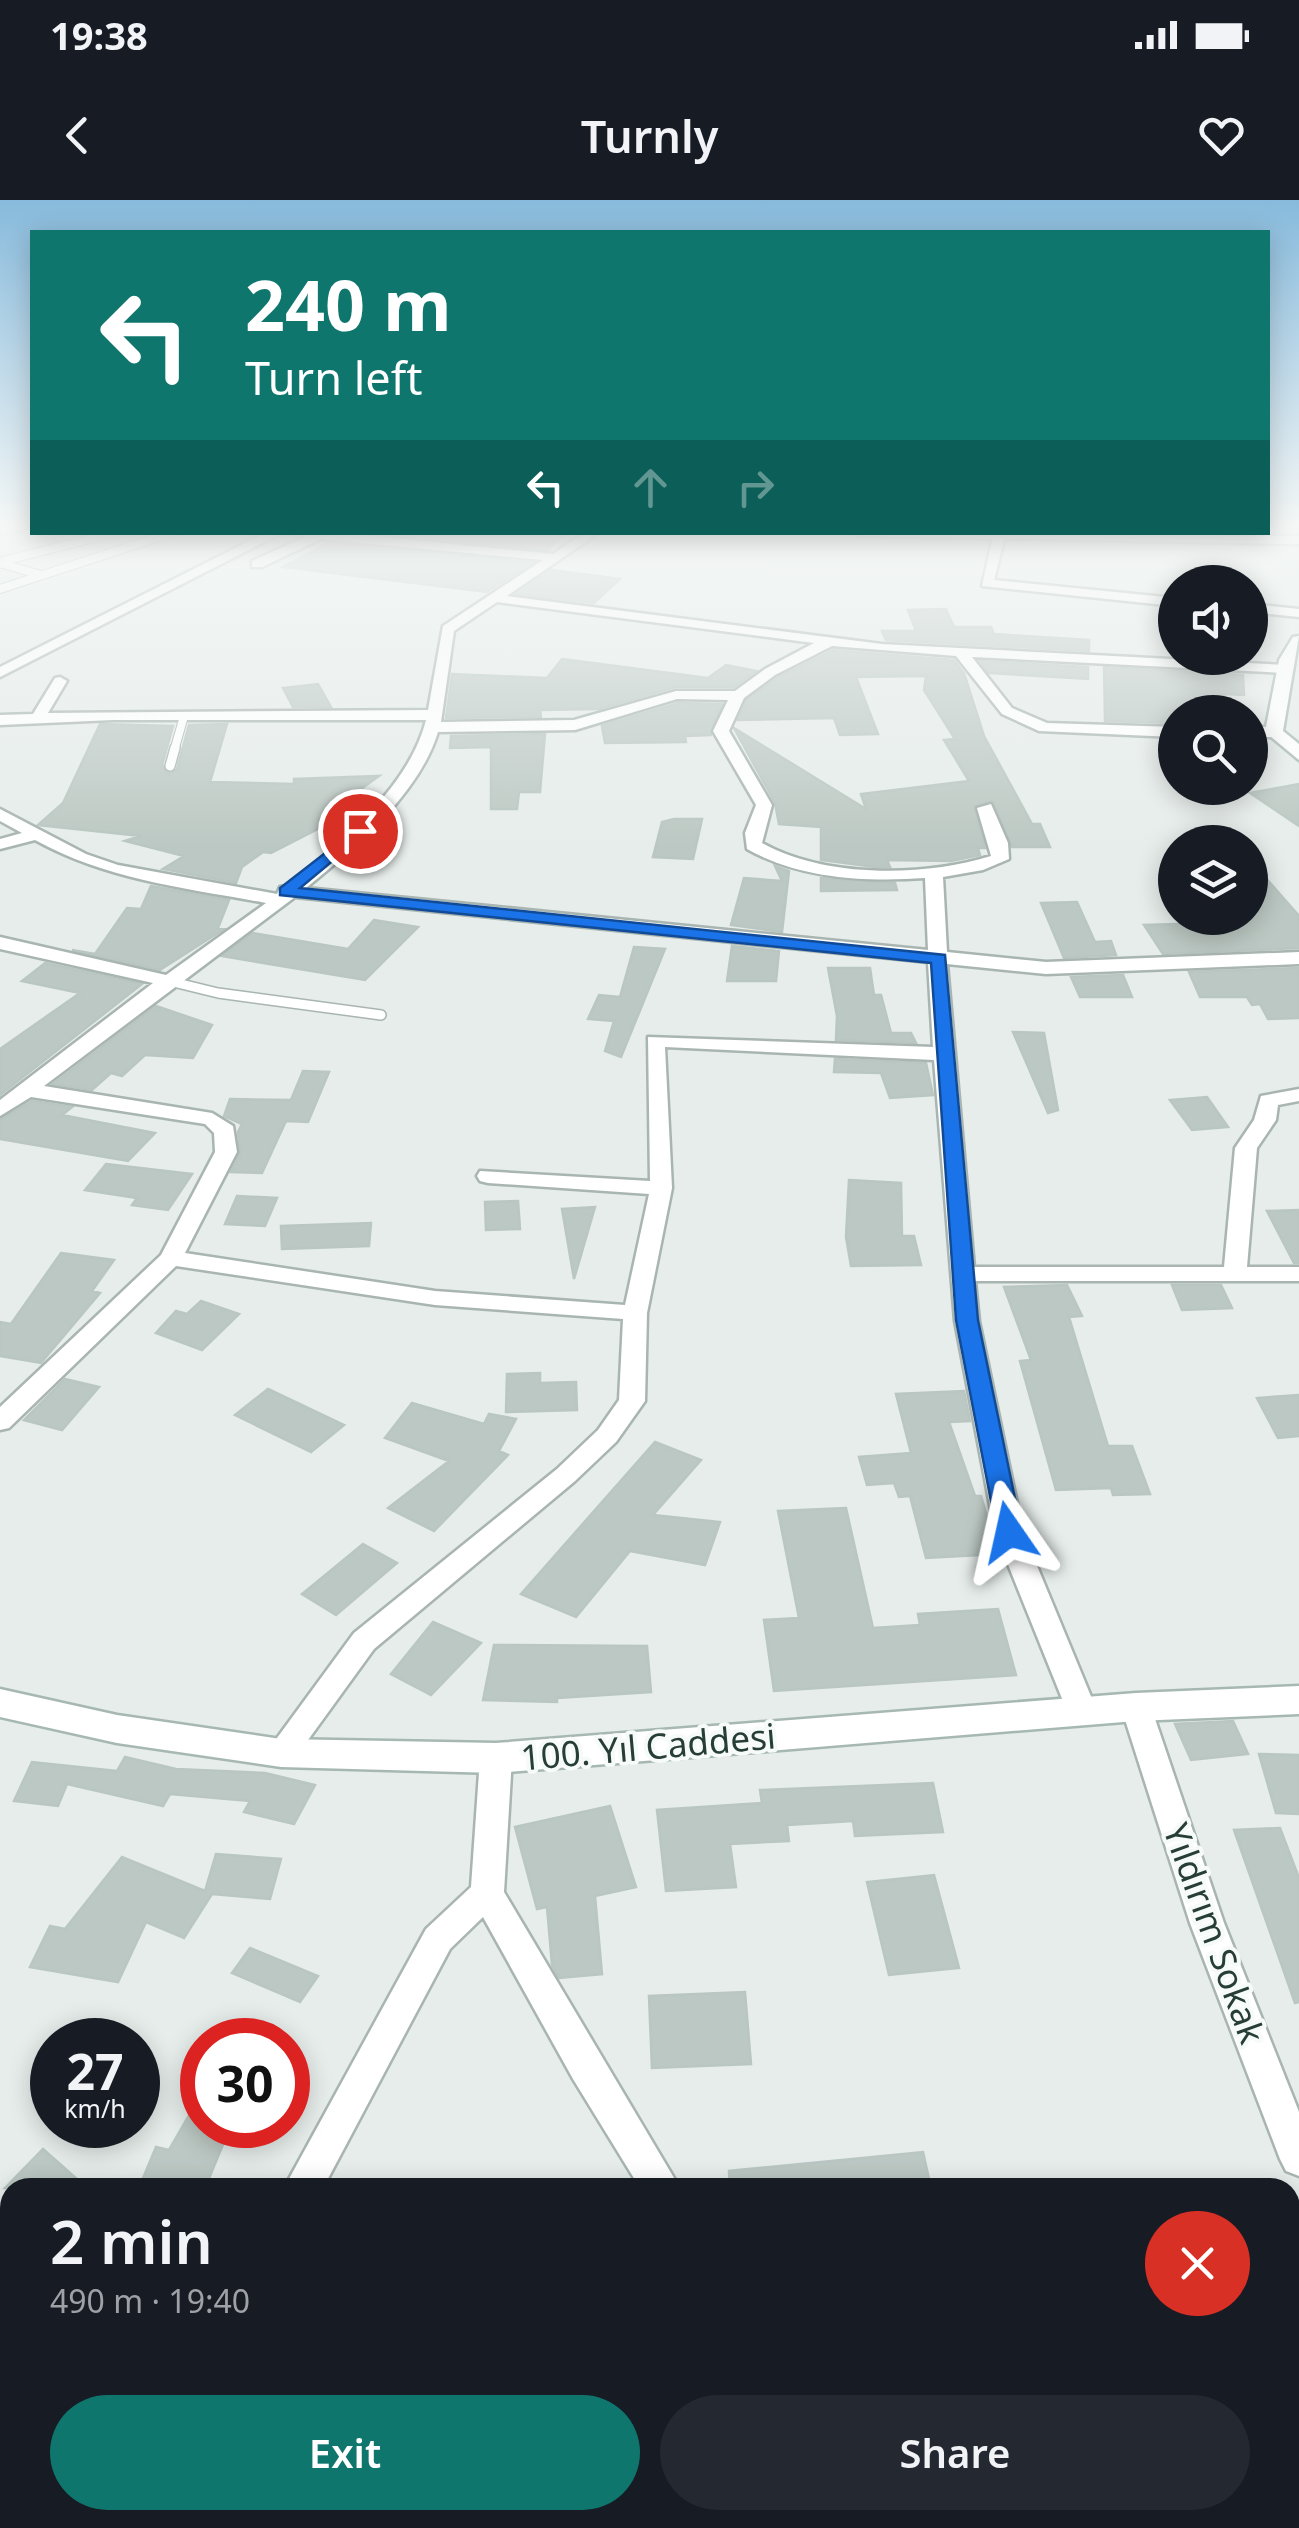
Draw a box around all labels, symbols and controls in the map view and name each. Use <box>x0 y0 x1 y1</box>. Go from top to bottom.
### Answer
text: 19:38 <box>50 9 148 61</box>
text: Turnly <box>581 105 718 166</box>
icon: back <box>50 108 105 163</box>
icon: heart <box>1194 108 1249 163</box>
text: 240 m <box>245 256 452 352</box>
icon: left <box>80 270 210 400</box>
text: Turn left <box>245 347 422 408</box>
icon: left <box>518 460 573 515</box>
icon: ahead <box>623 460 678 515</box>
icon: right <box>728 460 783 515</box>
map controls <box>1158 565 1268 935</box>
button: sound <box>1158 565 1268 675</box>
button: search <box>1158 695 1268 805</box>
pin <box>318 789 403 874</box>
icon: arrive <box>333 804 388 859</box>
button: layers <box>1158 825 1268 935</box>
position arrow <box>957 1480 1061 1584</box>
street label: 100. Yıl Caddesi <box>519 1711 777 1781</box>
street label: Yıldırım Sokak <box>1153 1816 1277 2050</box>
speed limit sign: 30 <box>180 2018 310 2148</box>
text: 27 <box>66 2037 124 2105</box>
text: km/h <box>64 2091 126 2125</box>
text: 2 min <box>50 2200 213 2282</box>
button: close <box>1145 2211 1250 2316</box>
text: 490 m · 19:40 <box>50 2279 250 2322</box>
button: Exit <box>50 2395 640 2510</box>
button: Share <box>660 2395 1250 2510</box>

